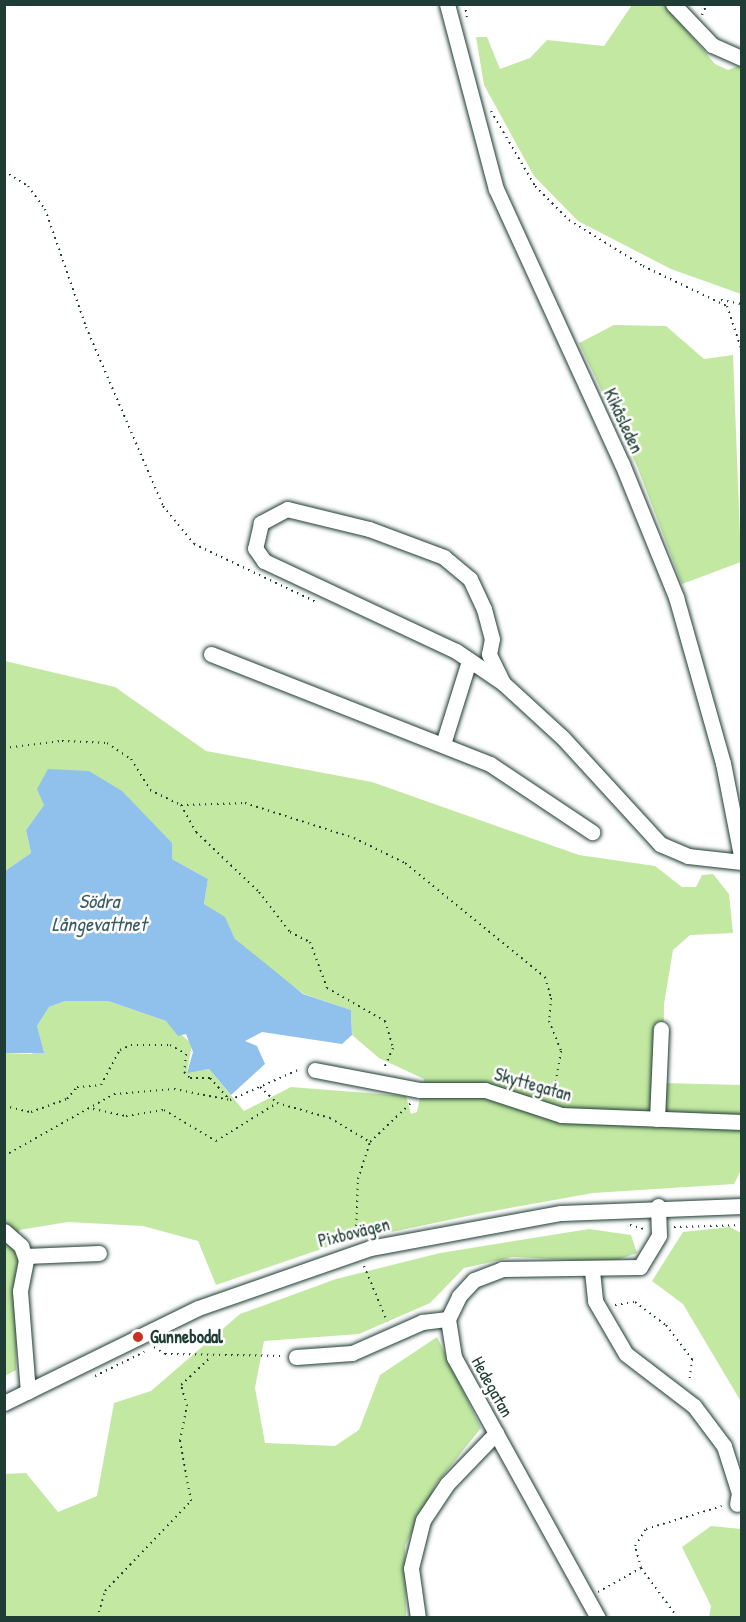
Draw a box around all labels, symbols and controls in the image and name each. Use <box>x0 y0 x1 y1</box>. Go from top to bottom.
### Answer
street label: Kikåsleden <box>599 385 647 457</box>
water label: Södra Långevattnet <box>52 889 146 936</box>
street label: Skyttegatan <box>492 1064 574 1106</box>
street label: Pixbovägen <box>316 1214 392 1252</box>
place label: Gunnebodal <box>150 1326 223 1348</box>
marker: Gunnebodal <box>131 1330 145 1344</box>
street label: Hedegatan <box>467 1353 517 1421</box>

